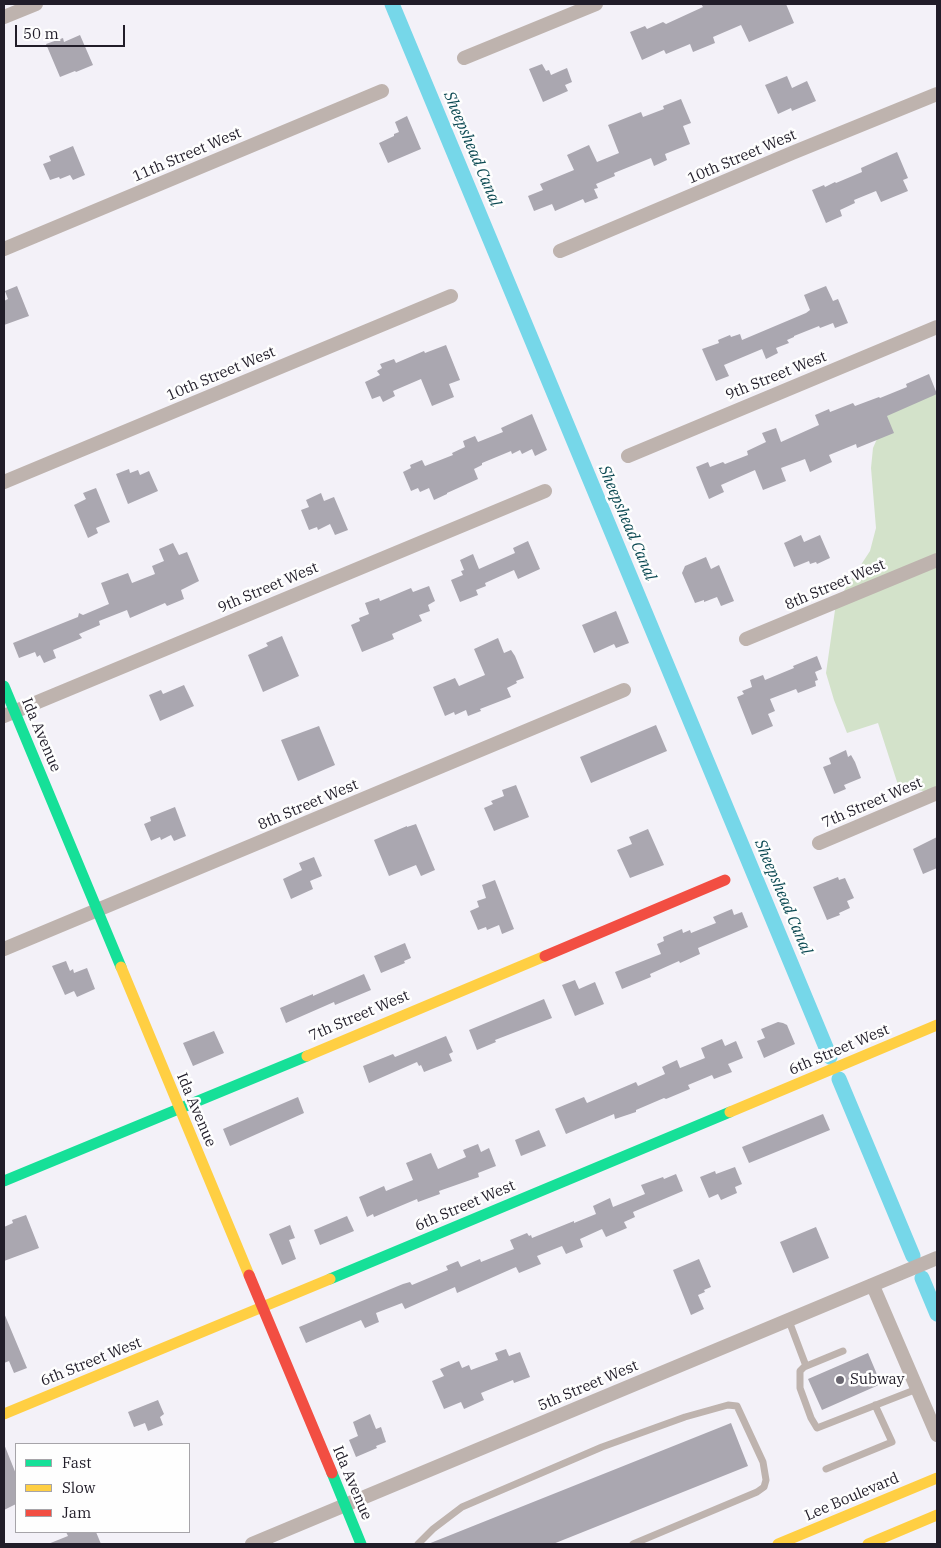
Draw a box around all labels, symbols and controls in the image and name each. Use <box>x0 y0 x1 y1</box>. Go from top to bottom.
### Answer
scale bar <box>18 15 128 47</box>
text: 50 m <box>23 24 59 43</box>
water label: Sheepshead Canal <box>439 89 505 209</box>
street label: 11th Street West <box>130 124 244 186</box>
street label: 10th Street West <box>685 126 799 188</box>
street label: 10th Street West <box>164 343 278 405</box>
street label: 9th Street West <box>723 348 829 404</box>
water label: Sheepshead Canal <box>594 463 660 583</box>
street label: 8th Street West <box>782 556 888 614</box>
street label: 9th Street West <box>215 559 321 617</box>
street label: Ida Avenue <box>17 695 65 775</box>
street label: 7th Street West <box>819 774 925 832</box>
street label: 8th Street West <box>255 776 361 834</box>
water label: Sheepshead Canal <box>750 837 816 957</box>
street label: 7th Street West <box>306 987 412 1045</box>
street label: 6th Street West <box>786 1021 892 1079</box>
street label: Ida Avenue <box>172 1070 220 1150</box>
street label: 6th Street West <box>412 1177 518 1235</box>
street label: 6th Street West <box>38 1334 144 1390</box>
street label: 5th Street West <box>535 1357 641 1415</box>
place label: Subway <box>850 1371 905 1389</box>
marker: Subway <box>834 1374 846 1386</box>
legend <box>15 1443 190 1533</box>
street label: Ida Avenue <box>328 1443 376 1523</box>
text: Fast <box>62 1453 92 1472</box>
street label: Lee Boulevard <box>802 1469 902 1525</box>
text: Slow <box>62 1478 95 1497</box>
text: Jam <box>62 1503 91 1522</box>

